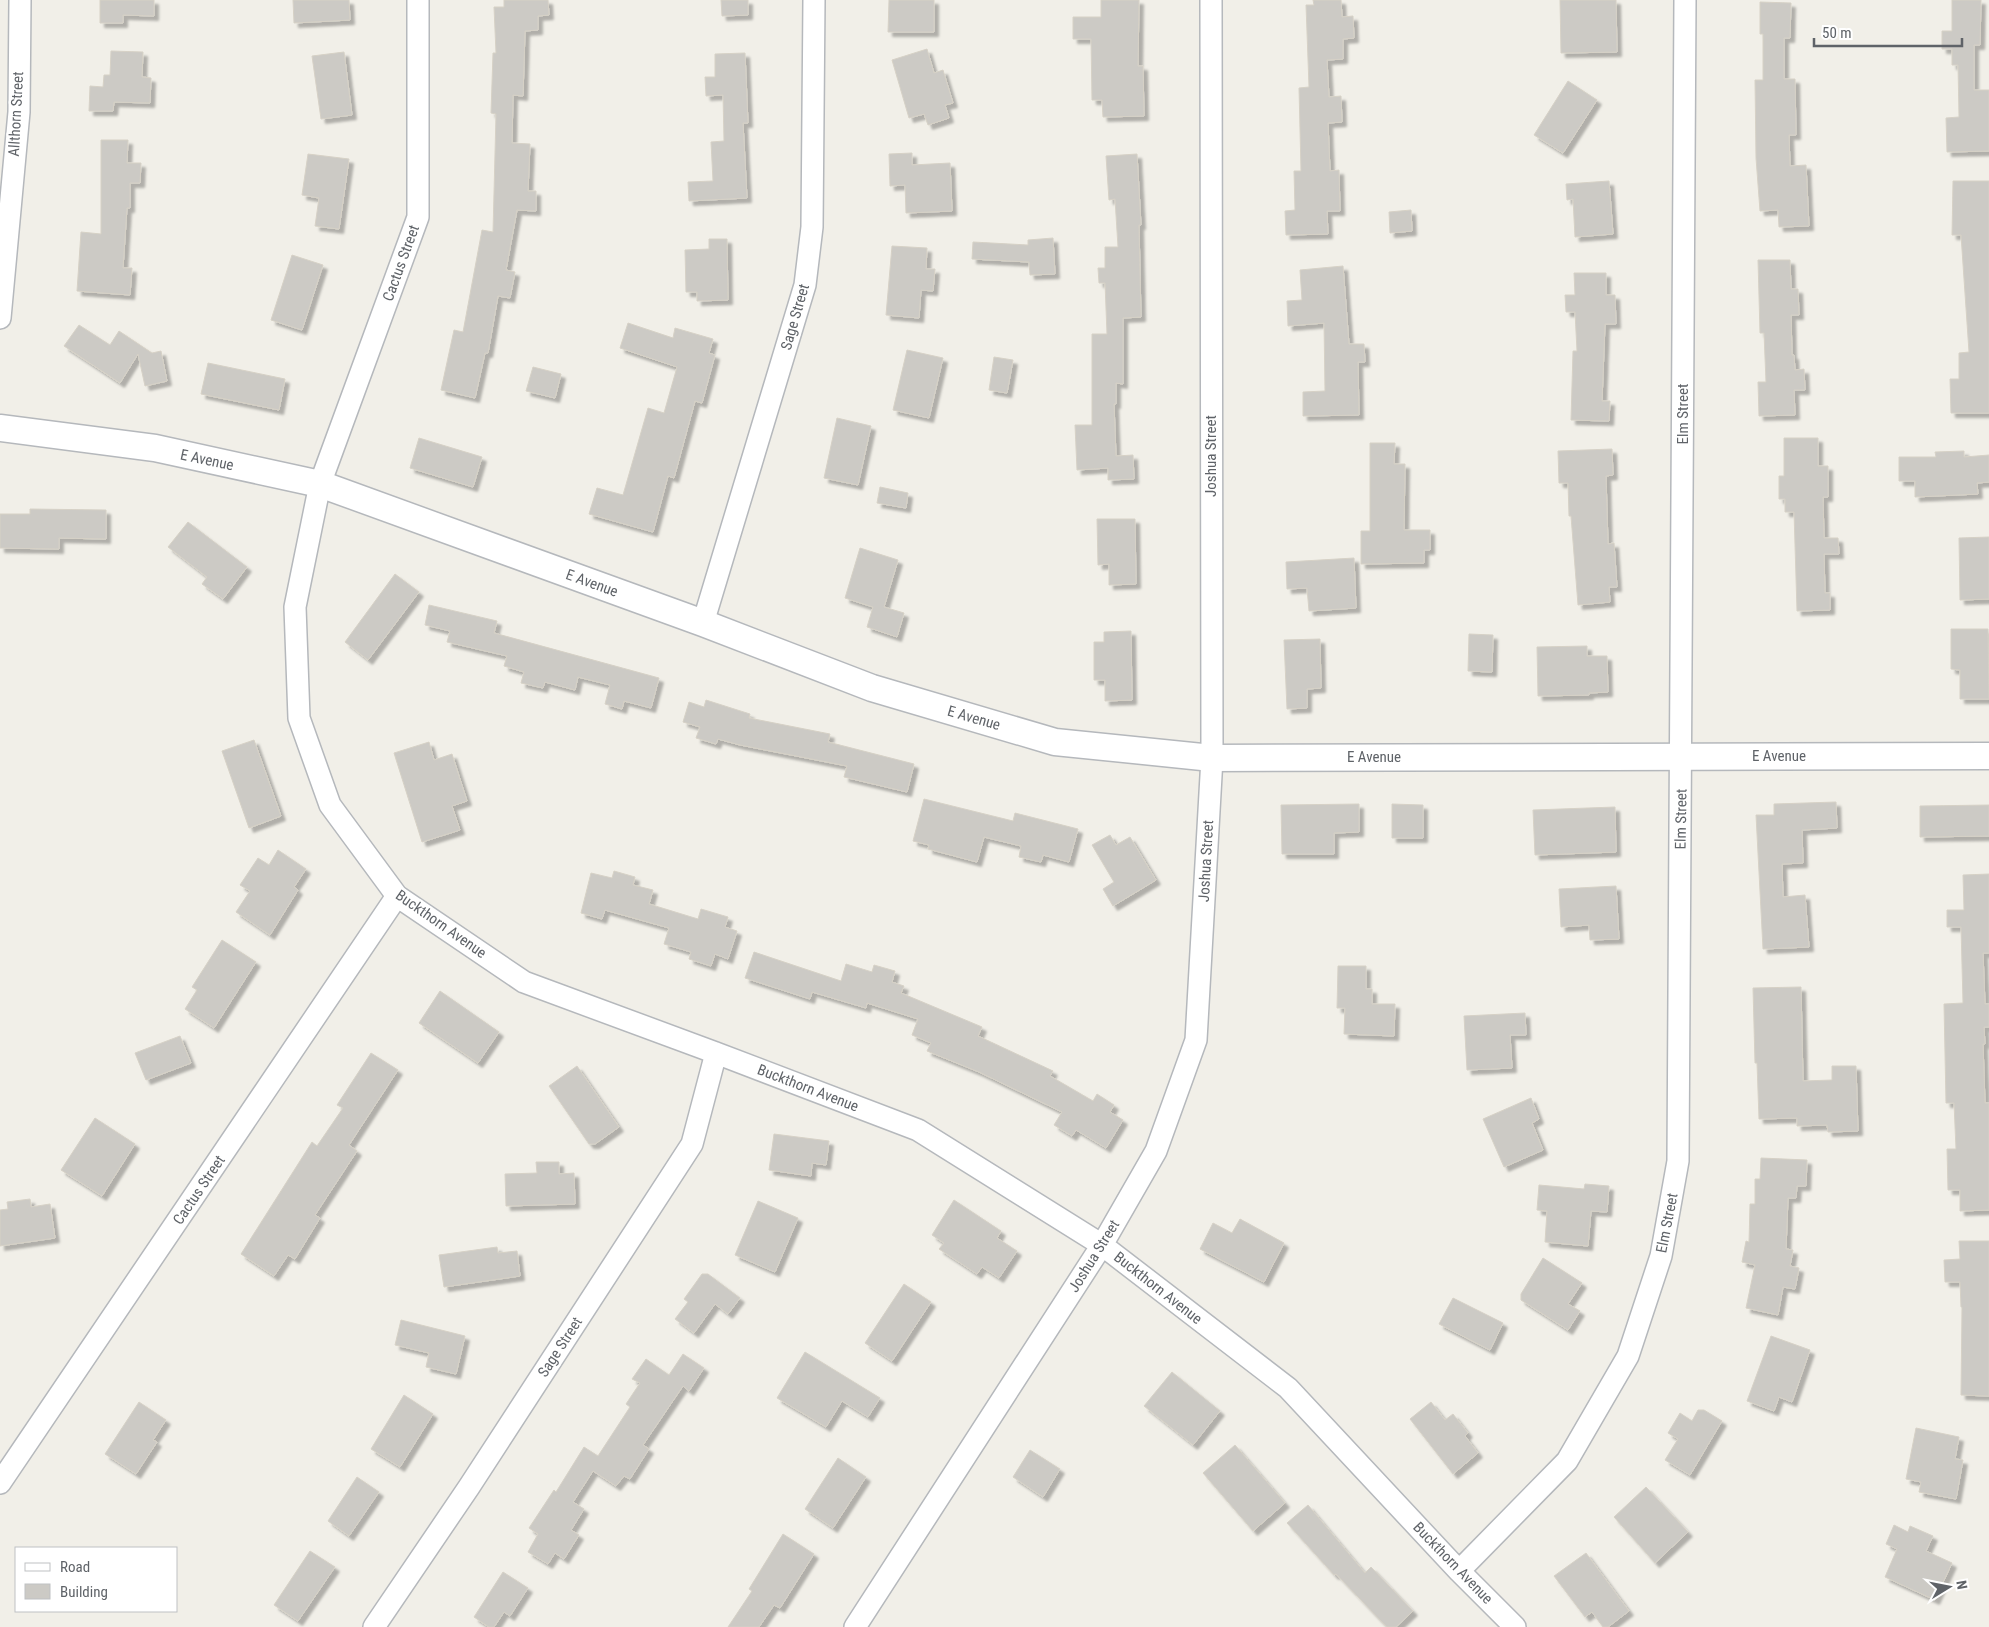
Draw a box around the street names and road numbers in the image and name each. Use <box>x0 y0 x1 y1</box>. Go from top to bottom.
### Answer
street label: Allthorn Street <box>5 71 27 157</box>
street label: Cactus Street <box>379 222 423 304</box>
street label: Sage Street <box>777 282 813 352</box>
street label: Elm Street <box>1674 384 1692 444</box>
street label: Joshua Street <box>1202 415 1220 497</box>
street label: E Avenue <box>179 446 235 474</box>
street label: E Avenue <box>564 565 620 601</box>
street label: E Avenue <box>946 702 1002 734</box>
street label: E Avenue <box>1752 747 1806 765</box>
street label: E Avenue <box>1347 748 1401 766</box>
street label: Elm Street <box>1671 788 1691 850</box>
street label: Joshua Street <box>1195 820 1217 902</box>
street label: Buckthorn Avenue <box>392 886 490 962</box>
street label: Buckthorn Avenue <box>755 1060 861 1116</box>
street label: Cactus Street <box>169 1152 229 1228</box>
street label: Elm Street <box>1652 1191 1682 1255</box>
street label: Joshua Street <box>1065 1217 1123 1295</box>
street label: Buckthorn Avenue <box>1110 1248 1206 1328</box>
street label: Sage Street <box>534 1314 586 1380</box>
street label: Buckthorn Avenue <box>1409 1518 1497 1608</box>

